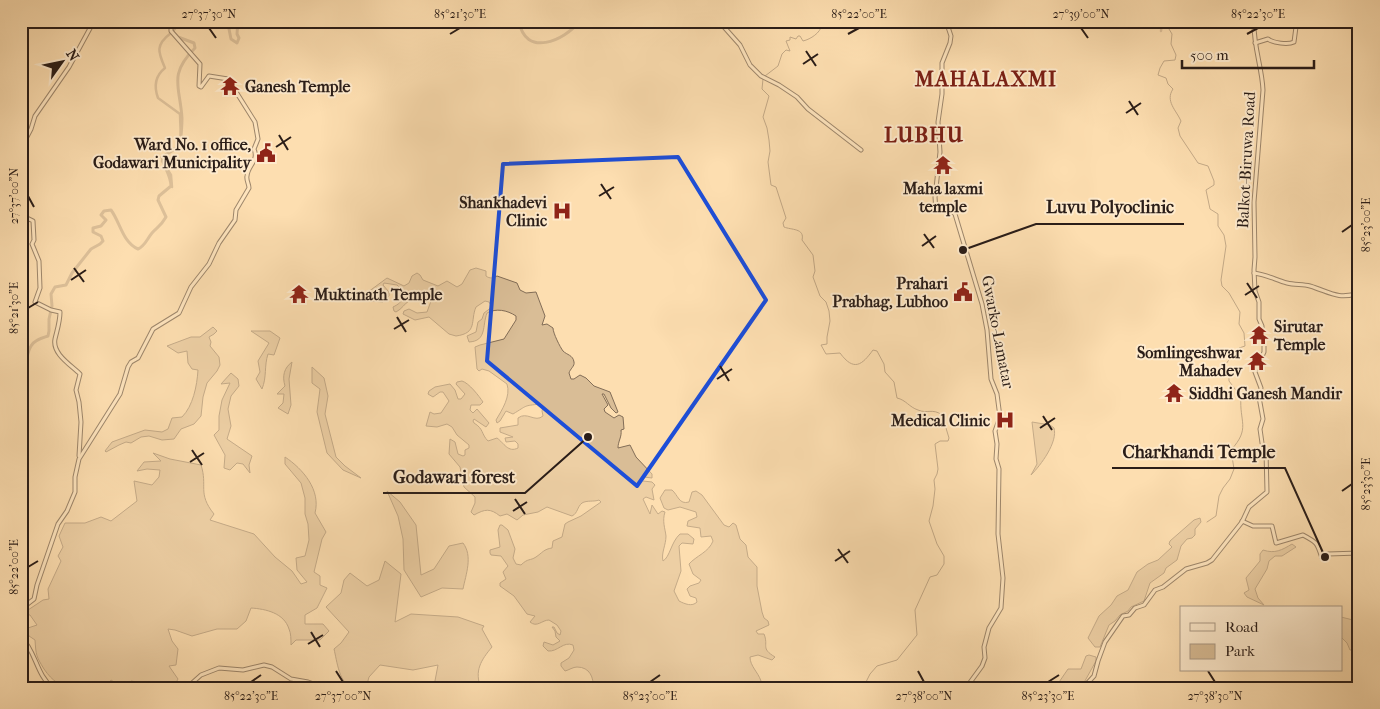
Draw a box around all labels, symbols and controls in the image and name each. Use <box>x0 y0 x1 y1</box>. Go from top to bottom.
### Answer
text: 27°37'30"N <box>182 7 236 21</box>
text: 85°21'30"E <box>434 7 486 21</box>
text: 85°22'00"E <box>831 7 887 21</box>
text: 27°39'00"N <box>1052 7 1110 21</box>
text: 85°22'30"E <box>1231 7 1285 21</box>
north arrow <box>38 38 88 88</box>
scale bar <box>1182 38 1315 70</box>
text: N <box>62 46 83 65</box>
text: 500 m <box>1190 46 1229 64</box>
district label: MAHALAXMI <box>914 67 1057 91</box>
temple icon: Ganesh Temple <box>219 75 241 97</box>
place label: Ganesh Temple <box>245 77 351 97</box>
street label: Balkot-Biruwa Road <box>1233 91 1259 229</box>
district label: LUBHU <box>884 123 964 147</box>
place label: Ward No. 1 office, Godawari Municipality <box>93 135 252 173</box>
public building icon: Ward No. 1 office, Godawari Municipality <box>255 142 277 164</box>
temple icon: Maha laxmi temple <box>932 154 954 176</box>
text: 27°37'00"N <box>7 168 21 224</box>
place label: Maha laxmi temple <box>902 179 983 217</box>
callout: Luvu Polyoclinic <box>1036 191 1184 224</box>
place label: Shankhadevi Clinic <box>459 193 547 230</box>
text: Luvu Polyoclinic <box>1046 197 1174 218</box>
text: 85°23'00"E <box>1359 198 1373 252</box>
hospital icon: Shankhadevi Clinic <box>551 200 573 222</box>
place label: Prahari Prabhag, Lubhoo <box>832 274 948 312</box>
street label: Gwarko-Lamatar <box>978 274 1018 390</box>
public building icon: Prahari Prabhag, Lubhoo <box>952 281 974 303</box>
text: 85°21'30"E <box>7 282 21 334</box>
temple icon: Muktinath Temple <box>288 283 310 305</box>
place label: Muktinath Temple <box>313 285 443 305</box>
place label: Sirutar Temple <box>1273 317 1326 355</box>
temple icon: Sirutar Temple <box>1248 324 1270 346</box>
place label: Somlingeshwar Mahadev <box>1137 343 1243 380</box>
temple icon: Somlingeshwar Mahadev <box>1246 350 1268 372</box>
temple icon: Siddhi Ganesh Mandir <box>1163 382 1185 404</box>
place label: Siddhi Ganesh Mandir <box>1189 384 1343 403</box>
hospital icon: Medical Clinic <box>994 409 1016 431</box>
place label: Medical Clinic <box>890 411 990 430</box>
callout: Charkhandi Temple <box>1112 435 1285 468</box>
text: Charkhandi Temple <box>1123 442 1276 463</box>
text: 85°23'30"E <box>1359 458 1373 510</box>
callout: Godawari forest <box>383 460 525 493</box>
text: Godawari forest <box>393 467 516 488</box>
text: 85°22'00"E <box>7 539 21 595</box>
legend <box>1180 606 1342 672</box>
text: Road <box>1225 618 1259 636</box>
text: Park <box>1225 642 1255 660</box>
text: 85°22'30"E <box>224 689 278 703</box>
text: 27°37'00"N <box>315 689 371 703</box>
text: 85°23'00"E <box>623 689 677 703</box>
text: 27°38'00"N <box>896 689 952 703</box>
text: 85°23'30"E <box>1022 689 1074 703</box>
text: 27°38'30"N <box>1187 689 1243 703</box>

